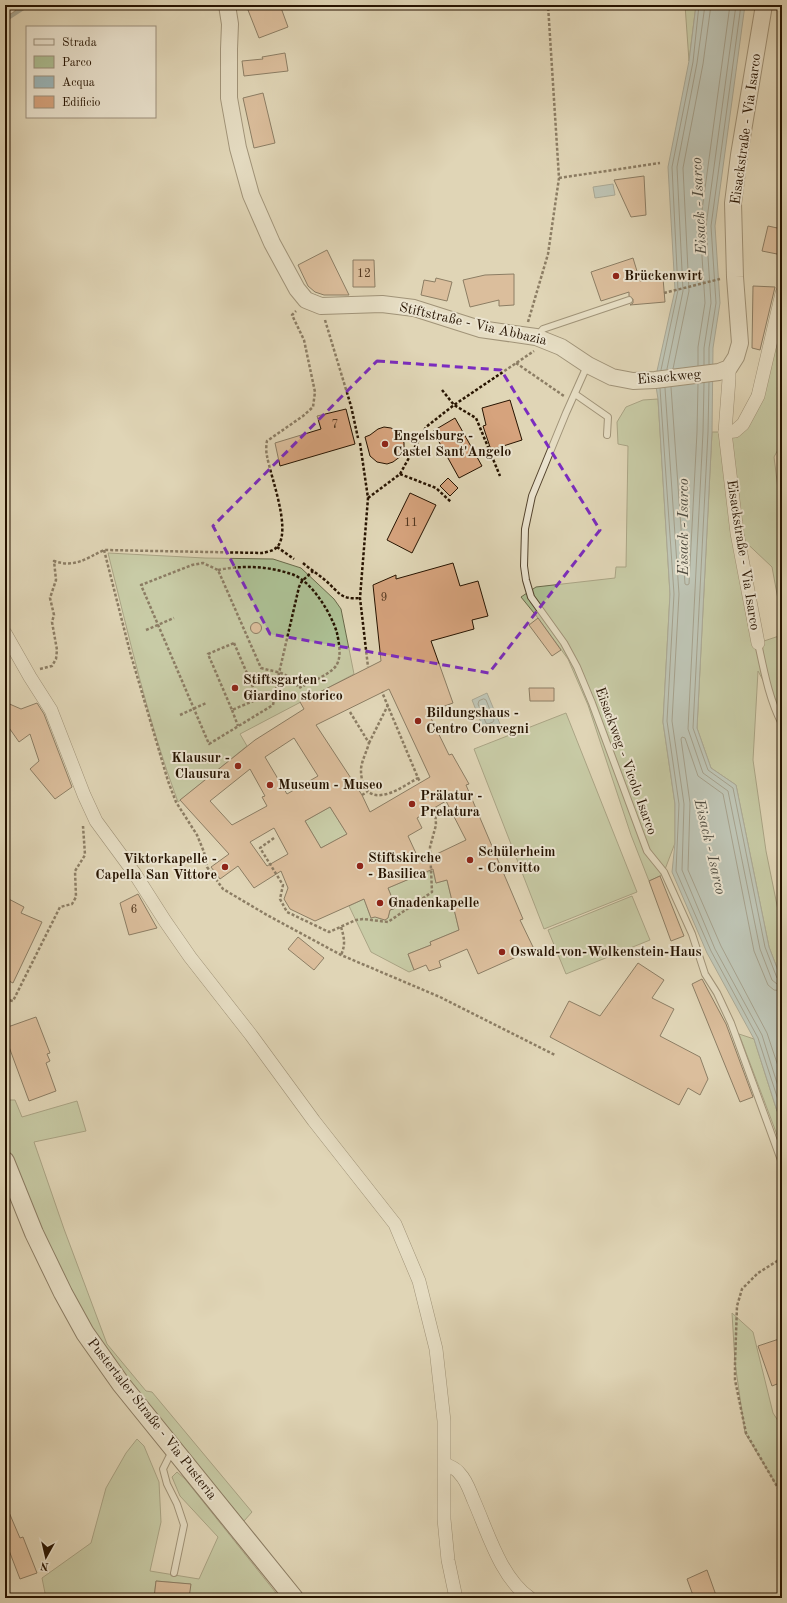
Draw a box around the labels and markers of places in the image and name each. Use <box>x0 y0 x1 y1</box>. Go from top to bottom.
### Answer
place label: Brückenwirt <box>624 269 703 283</box>
marker: Brückenwirt <box>611 271 621 281</box>
place label: Engelsburg - Castel Sant'Angelo <box>393 429 511 459</box>
marker: Engelsburg - Castel Sant'Angelo <box>380 439 390 449</box>
place label: Stiftsgarten - Giardino storico <box>243 673 343 703</box>
marker: Stiftsgarten - Giardino storico <box>230 683 240 693</box>
place label: Bildungshaus - Centro Convegni <box>426 706 529 736</box>
marker: Bildungshaus - Centro Convegni <box>413 716 423 726</box>
place label: Klausur - Clausura <box>171 751 230 781</box>
marker: Klausur - Clausura <box>233 761 243 771</box>
place label: Museum - Museo <box>278 778 383 792</box>
marker: Museum - Museo <box>265 780 275 790</box>
place label: Prälatur - Prelatura <box>420 789 482 819</box>
marker: Prälatur - Prelatura <box>407 799 417 809</box>
place label: Schülerheim - Convitto <box>478 845 556 875</box>
place label: Stiftskirche - Basilica <box>368 851 441 881</box>
place label: Viktorkapelle - Capella San Vittore <box>95 852 217 882</box>
marker: Schülerheim - Convitto <box>465 855 475 865</box>
marker: Stiftskirche - Basilica <box>355 861 365 871</box>
marker: Viktorkapelle - Capella San Vittore <box>220 862 230 872</box>
place label: Gnadenkapelle <box>388 896 479 910</box>
marker: Gnadenkapelle <box>375 898 385 908</box>
place label: Oswald-von-Wolkenstein-Haus <box>510 945 702 959</box>
marker: Oswald-von-Wolkenstein-Haus <box>497 947 507 957</box>

